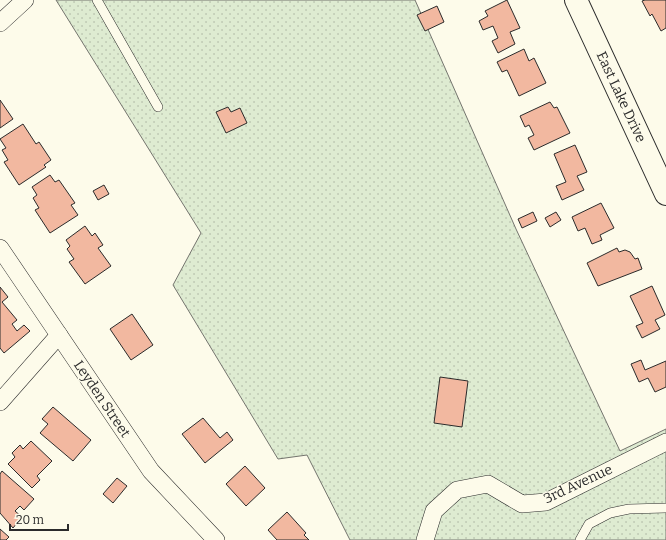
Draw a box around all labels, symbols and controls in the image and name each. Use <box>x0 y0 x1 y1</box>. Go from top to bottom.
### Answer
street label: East Lake Drive <box>593 49 649 145</box>
street label: Leyden Street <box>70 357 134 441</box>
street label: 3rd Avenue <box>541 461 615 507</box>
scale bar <box>10 506 68 532</box>
text: 20 m <box>16 513 45 527</box>

